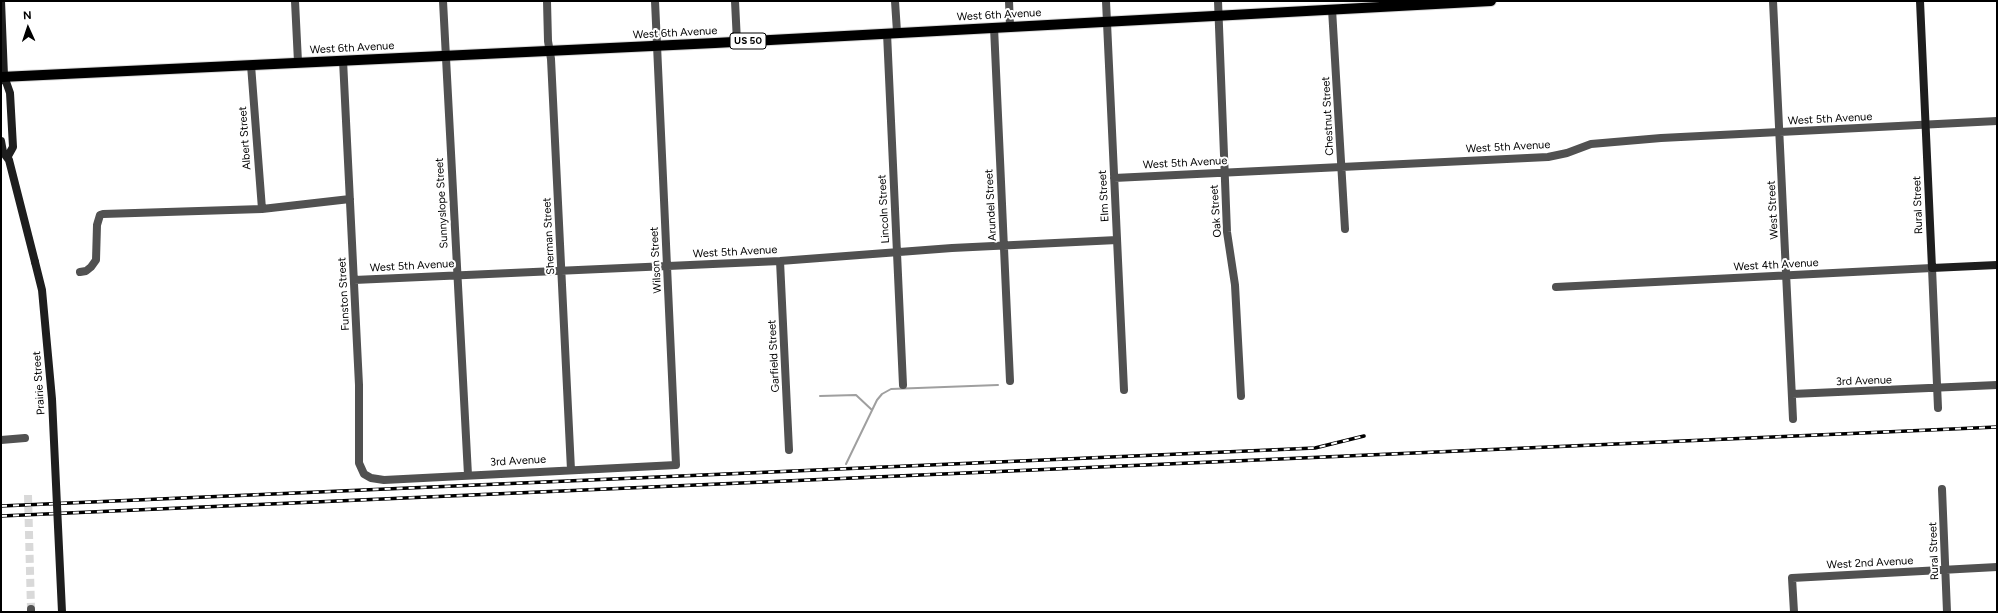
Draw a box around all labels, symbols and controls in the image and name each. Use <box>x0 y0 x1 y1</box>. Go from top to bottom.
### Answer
street label: West 6th Avenue <box>956 6 1042 24</box>
north arrow <box>8 8 48 48</box>
text: N <box>23 9 32 22</box>
street label: West 6th Avenue <box>632 24 718 42</box>
road number: US 50 <box>730 33 766 49</box>
street label: West 6th Avenue <box>309 39 395 57</box>
street label: Chestnut Street <box>1319 76 1337 156</box>
street label: Albert Street <box>236 106 254 170</box>
street label: West 5th Avenue <box>1787 110 1873 128</box>
street label: West 5th Avenue <box>1465 138 1551 156</box>
street label: West 5th Avenue <box>1142 154 1228 172</box>
street label: Sunnyslope Street <box>433 157 451 249</box>
street label: Arundel Street <box>983 169 999 241</box>
street label: Elm Street <box>1096 170 1112 222</box>
street label: Lincoln Street <box>876 174 892 244</box>
street label: Rural Street <box>1910 176 1926 234</box>
street label: West Street <box>1765 180 1781 240</box>
street label: Oak Street <box>1208 184 1224 238</box>
street label: Sherman Street <box>540 197 558 275</box>
street label: Wilson Street <box>648 226 664 294</box>
street label: West 5th Avenue <box>692 243 778 261</box>
street label: West 4th Avenue <box>1733 256 1819 274</box>
street label: Funston Street <box>335 257 353 331</box>
street label: West 5th Avenue <box>369 257 455 275</box>
street label: Garfield Street <box>766 319 782 393</box>
street label: Prairie Street <box>30 351 48 415</box>
street label: 3rd Avenue <box>1836 373 1892 389</box>
street label: 3rd Avenue <box>490 453 546 469</box>
street label: Rural Street <box>1926 522 1942 580</box>
street label: West 2nd Avenue <box>1826 554 1914 572</box>

